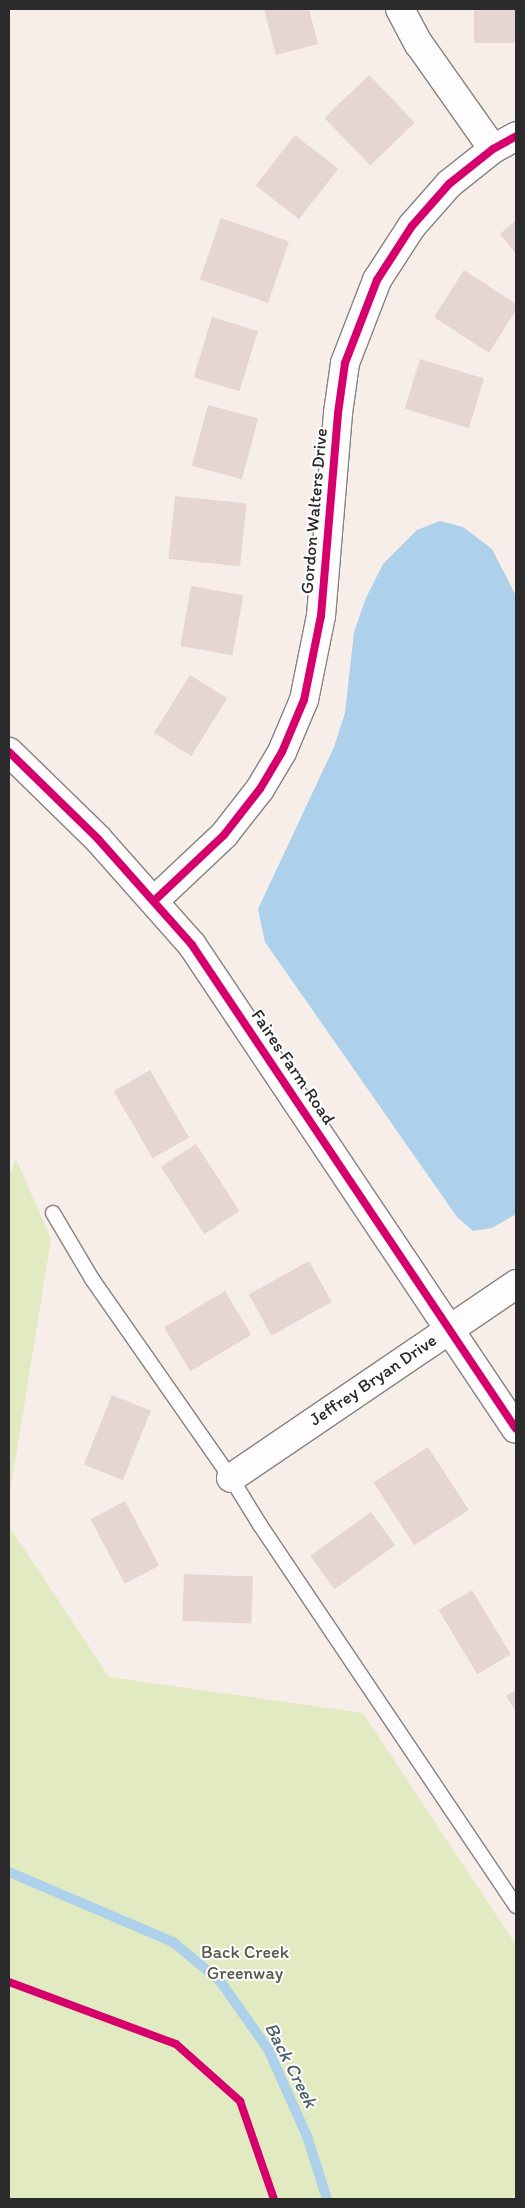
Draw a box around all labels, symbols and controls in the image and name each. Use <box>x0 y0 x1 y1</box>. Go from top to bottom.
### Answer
street label: Gordon Walters Drive <box>296 427 332 595</box>
street label: Faires Farm Road <box>247 1006 339 1128</box>
street label: Jeffrey Bryan Drive <box>305 1329 441 1431</box>
park label: Back Creek Greenway <box>201 1942 289 1985</box>
water label: Back Creek <box>260 2019 322 2111</box>

